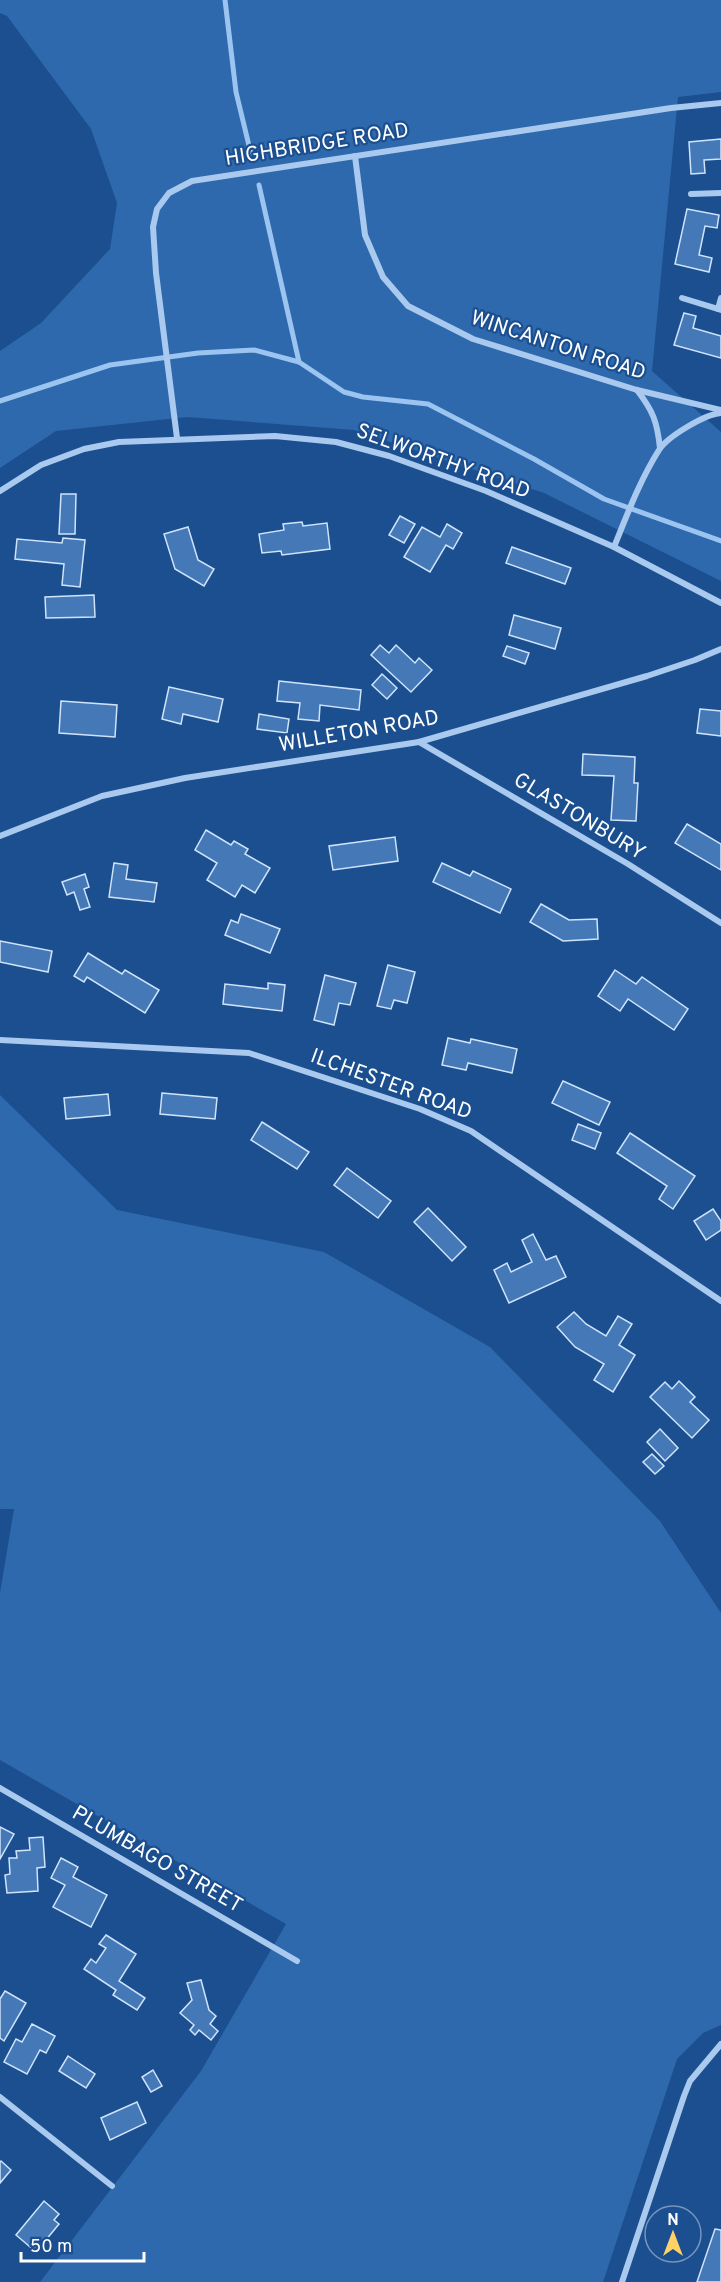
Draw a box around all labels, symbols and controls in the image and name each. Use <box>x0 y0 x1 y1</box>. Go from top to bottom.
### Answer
street label: HIGHBRIDGE ROAD <box>223 117 411 173</box>
street label: WINCANTON ROAD <box>467 305 649 387</box>
street label: SELWORTHY ROAD <box>352 418 534 506</box>
street label: WILLETON ROAD <box>277 705 441 759</box>
street label: GLASTONBURY <box>508 767 650 867</box>
street label: ILCHESTER ROAD <box>307 1043 475 1127</box>
street label: PLUMBAGO STREET <box>67 1800 247 1920</box>
north arrow <box>643 2204 703 2264</box>
text: N <box>667 2211 679 2231</box>
scale bar <box>21 2225 144 2263</box>
text: 50 m <box>30 2236 72 2259</box>

